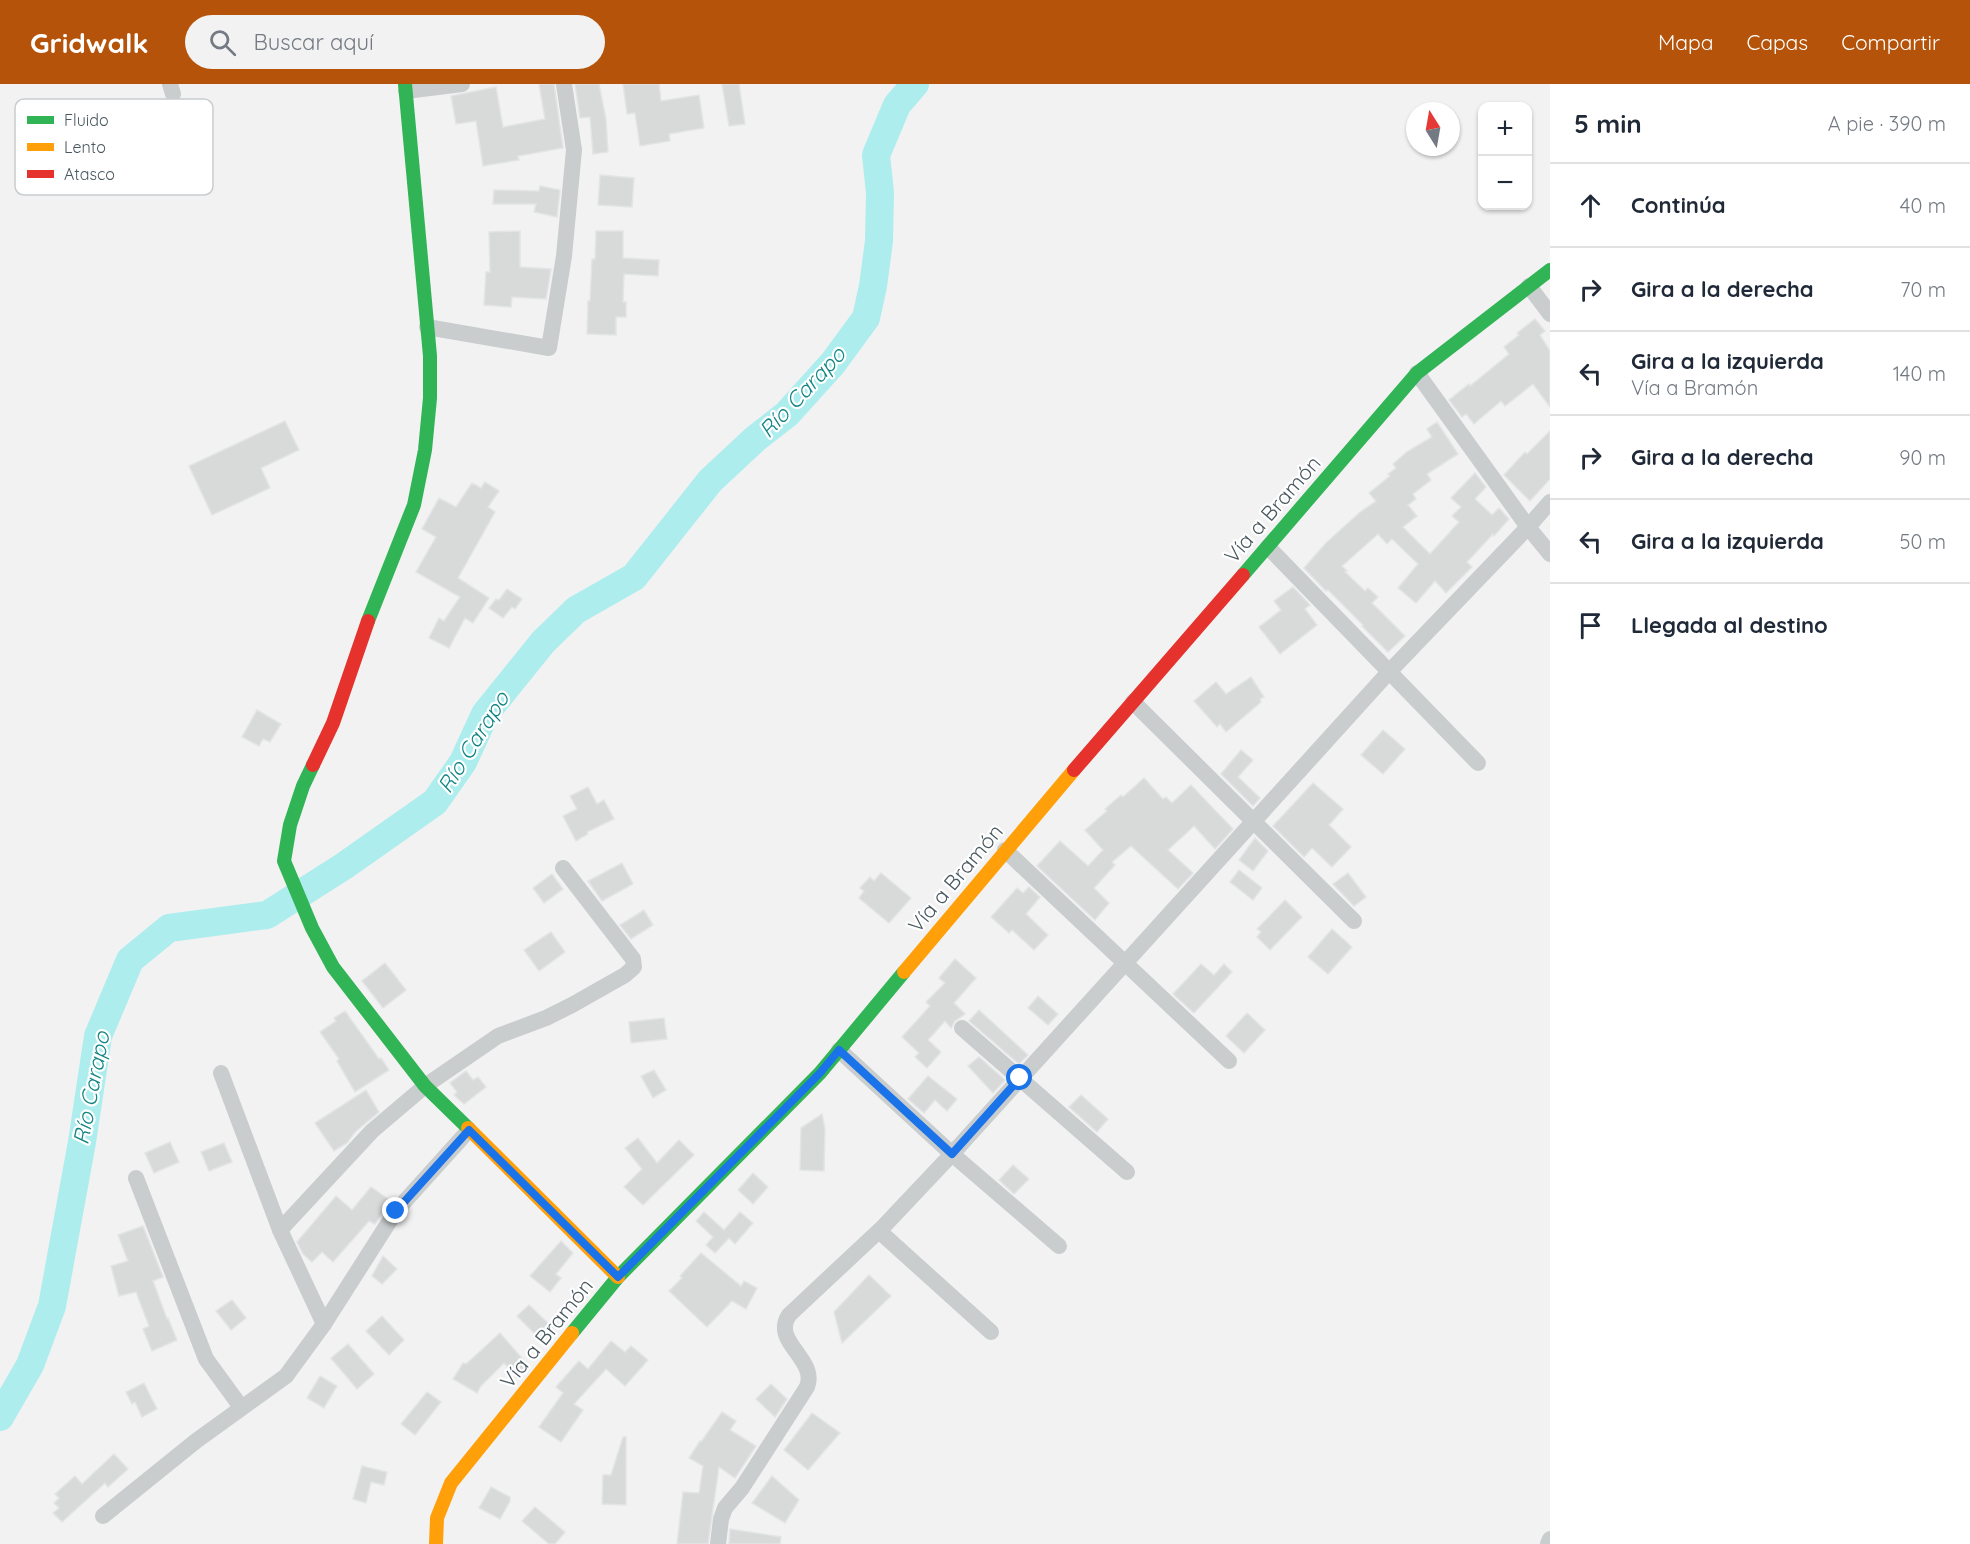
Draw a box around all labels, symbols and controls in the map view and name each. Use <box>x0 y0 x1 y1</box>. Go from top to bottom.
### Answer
search box <box>185 15 605 69</box>
text: Gridwalk <box>30 25 149 60</box>
icon: search <box>206 26 239 59</box>
text: Buscar aquí <box>254 28 374 56</box>
text: Mapa <box>1658 29 1713 55</box>
text: Capas <box>1746 29 1808 55</box>
text: Compartir <box>1841 29 1940 55</box>
legend <box>15 99 213 195</box>
north arrow <box>1406 102 1460 156</box>
map controls <box>1478 102 1532 210</box>
button: + <box>1478 102 1532 156</box>
text: 5 min <box>1574 107 1642 140</box>
text: Fluido <box>64 110 109 130</box>
text: A pie · 390 m <box>1828 111 1946 136</box>
text: Lento <box>64 137 106 157</box>
button: − <box>1478 156 1532 210</box>
text: Atasco <box>64 164 115 184</box>
icon: ahead <box>1574 189 1607 222</box>
text: Continúa <box>1631 191 1726 219</box>
text: 40 m <box>1900 193 1946 218</box>
icon: right <box>1574 273 1607 306</box>
text: Gira a la derecha <box>1631 275 1814 303</box>
text: 70 m <box>1900 277 1946 302</box>
water label: Río Carapo <box>753 339 852 443</box>
text: Gira a la izquierda <box>1631 347 1824 375</box>
icon: left <box>1574 357 1607 390</box>
text: 140 m <box>1893 361 1946 386</box>
text: Vía a Bramón <box>1631 375 1758 400</box>
icon: right <box>1574 441 1607 474</box>
text: Gira a la derecha <box>1631 443 1814 471</box>
text: 90 m <box>1899 445 1946 470</box>
street label: Vía a Bramón <box>1218 450 1326 568</box>
icon: left <box>1574 525 1607 558</box>
text: Gira a la izquierda <box>1631 527 1824 555</box>
text: 50 m <box>1900 529 1946 554</box>
icon: arrive <box>1574 609 1607 642</box>
text: Llegada al destino <box>1631 611 1828 639</box>
water label: Río Carapo <box>431 685 516 798</box>
street label: Vía a Bramón <box>902 818 1008 938</box>
water label: Río Carapo <box>66 1027 116 1147</box>
route start <box>1006 1064 1032 1090</box>
route end <box>382 1197 408 1223</box>
street label: Vía a Bramón <box>494 1273 598 1393</box>

